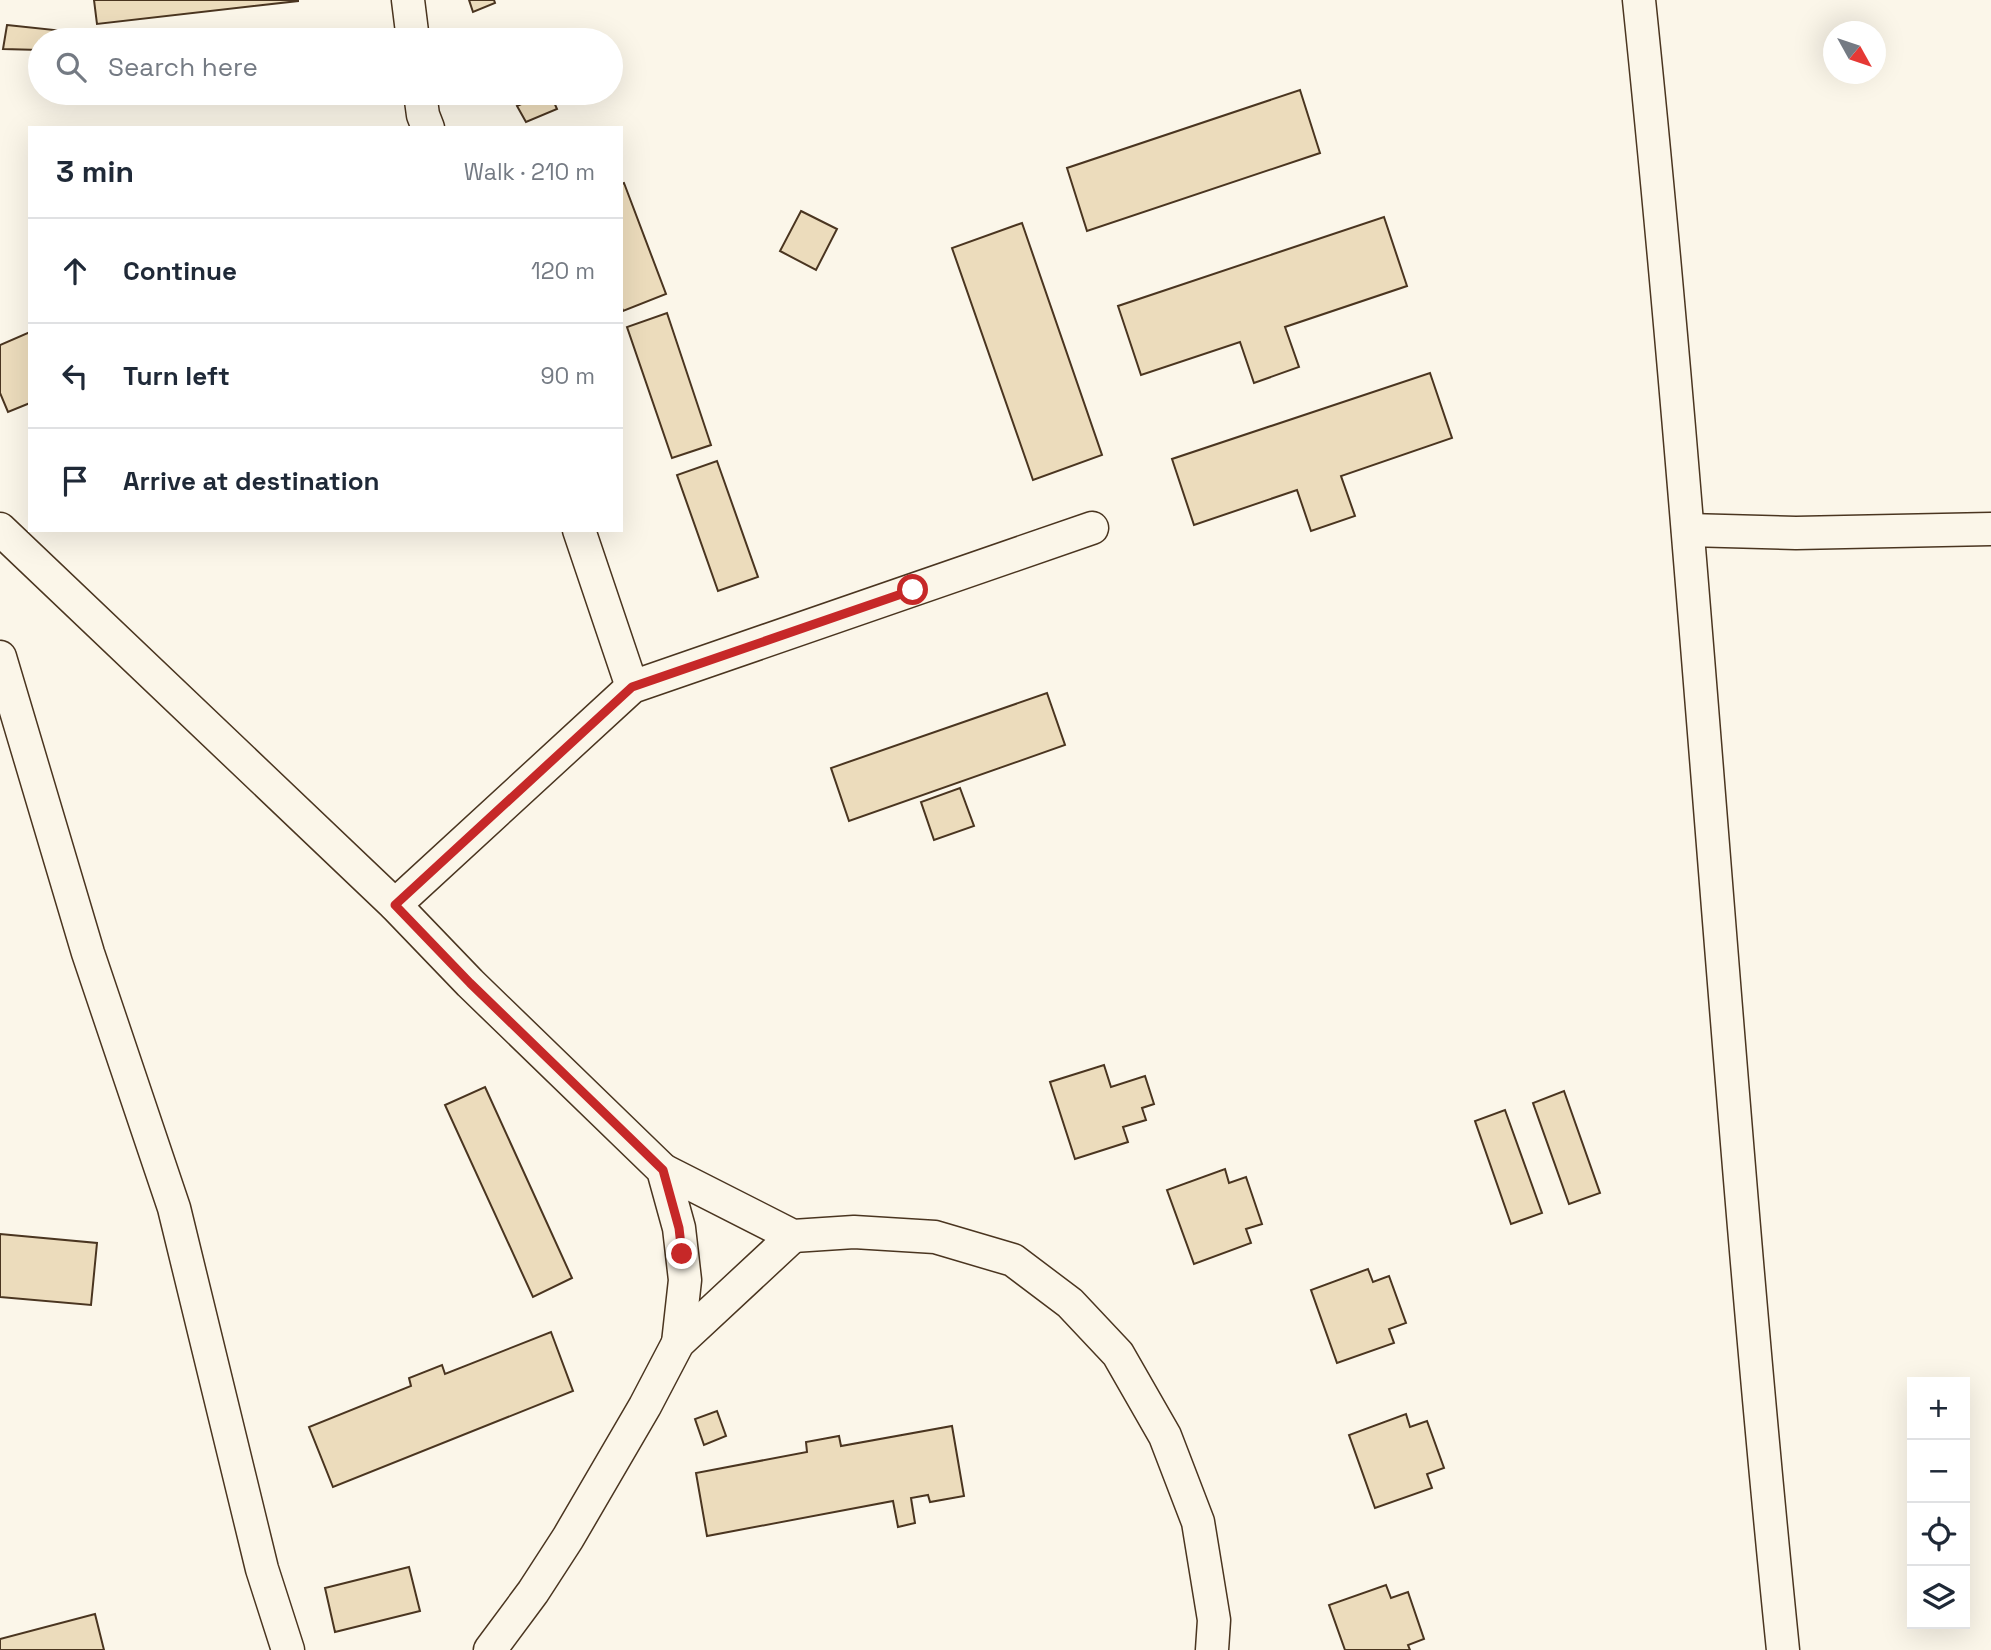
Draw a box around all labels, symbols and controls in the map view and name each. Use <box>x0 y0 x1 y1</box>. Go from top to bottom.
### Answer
north arrow <box>1823 21 1886 84</box>
search box <box>28 28 623 105</box>
icon: search <box>52 48 90 86</box>
text: Search here <box>108 50 258 84</box>
text: 3 min <box>56 152 134 191</box>
text: Walk · 210 m <box>464 157 595 187</box>
icon: ahead <box>56 252 94 290</box>
text: Continue <box>123 254 237 288</box>
text: 120 m <box>531 256 595 286</box>
icon: left <box>56 357 94 395</box>
text: Turn left <box>123 359 230 393</box>
text: 90 m <box>540 361 595 391</box>
icon: arrive <box>56 462 94 500</box>
text: Arrive at destination <box>123 464 380 498</box>
route start <box>897 574 928 605</box>
route end <box>666 1238 697 1269</box>
map controls <box>1907 1377 1970 1629</box>
button: + <box>1907 1377 1970 1440</box>
button: − <box>1907 1440 1970 1503</box>
button: locate <box>1907 1503 1970 1566</box>
button: layers <box>1907 1566 1970 1629</box>

